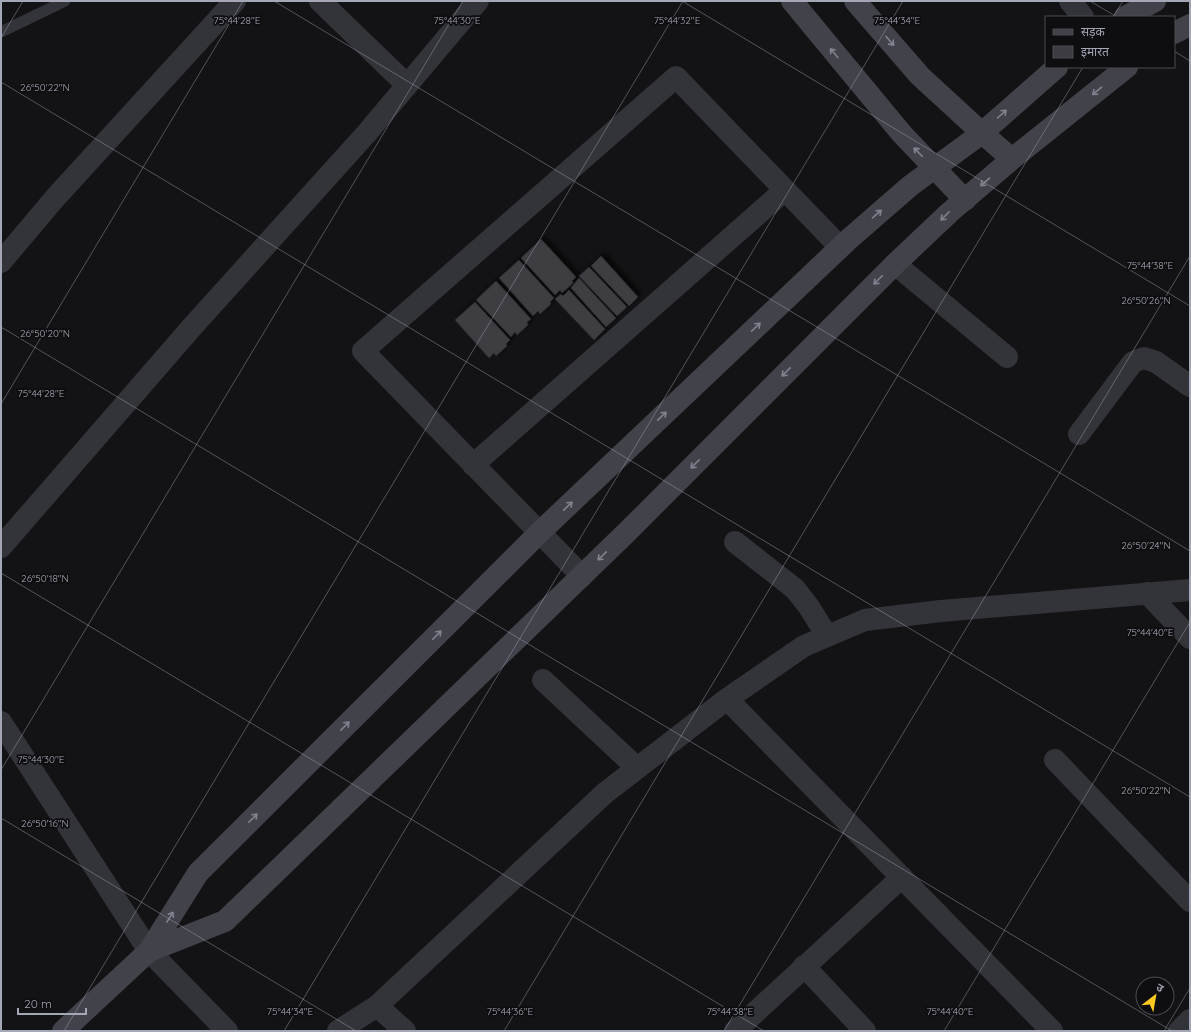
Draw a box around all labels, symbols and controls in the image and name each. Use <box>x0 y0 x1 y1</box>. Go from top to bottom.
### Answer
text: 75°44'28"E <box>214 14 261 27</box>
text: 75°44'30"E <box>433 14 481 27</box>
text: 75°44'32"E <box>654 14 701 27</box>
text: 75°44'34"E <box>874 14 921 27</box>
legend <box>1045 16 1175 68</box>
text: सड़क <box>1081 24 1106 39</box>
one-way arrow <box>885 36 894 46</box>
text: इमारत <box>1081 44 1110 59</box>
one-way arrow <box>830 47 839 58</box>
text: 26°50'22"N <box>20 81 70 94</box>
one-way arrow <box>1091 87 1102 96</box>
one-way arrow <box>997 110 1007 119</box>
one-way arrow <box>914 147 923 157</box>
one-way arrow <box>980 178 991 187</box>
one-way arrow <box>872 210 882 219</box>
one-way arrow <box>940 211 950 221</box>
text: 75°44'38"E <box>1127 259 1174 272</box>
one-way arrow <box>873 275 883 285</box>
text: 26°50'26"N <box>1121 294 1171 307</box>
one-way arrow <box>751 322 761 332</box>
text: 26°50'20"N <box>20 327 70 340</box>
one-way arrow <box>782 367 791 377</box>
text: 75°44'28"E <box>18 387 65 400</box>
one-way arrow <box>657 412 667 421</box>
one-way arrow <box>690 459 699 469</box>
one-way arrow <box>562 502 572 511</box>
text: 26°50'24"N <box>1121 539 1171 552</box>
one-way arrow <box>597 551 607 561</box>
text: 26°50'18"N <box>21 572 69 585</box>
text: 75°44'40"E <box>1126 626 1174 639</box>
one-way arrow <box>432 630 442 640</box>
one-way arrow <box>340 722 350 731</box>
text: 75°44'30"E <box>17 753 65 766</box>
text: 26°50'22"N <box>1121 784 1171 797</box>
one-way arrow <box>248 813 258 823</box>
text: 26°50'16"N <box>21 817 69 830</box>
one-way arrow <box>166 912 174 923</box>
north arrow <box>1135 976 1175 1016</box>
text: उ <box>1154 980 1167 995</box>
scale bar <box>18 990 86 1016</box>
text: 20 m <box>24 996 52 1011</box>
text: 75°44'34"E <box>267 1005 314 1018</box>
text: 75°44'36"E <box>487 1005 534 1018</box>
text: 75°44'38"E <box>707 1005 754 1018</box>
text: 75°44'40"E <box>926 1005 974 1018</box>

